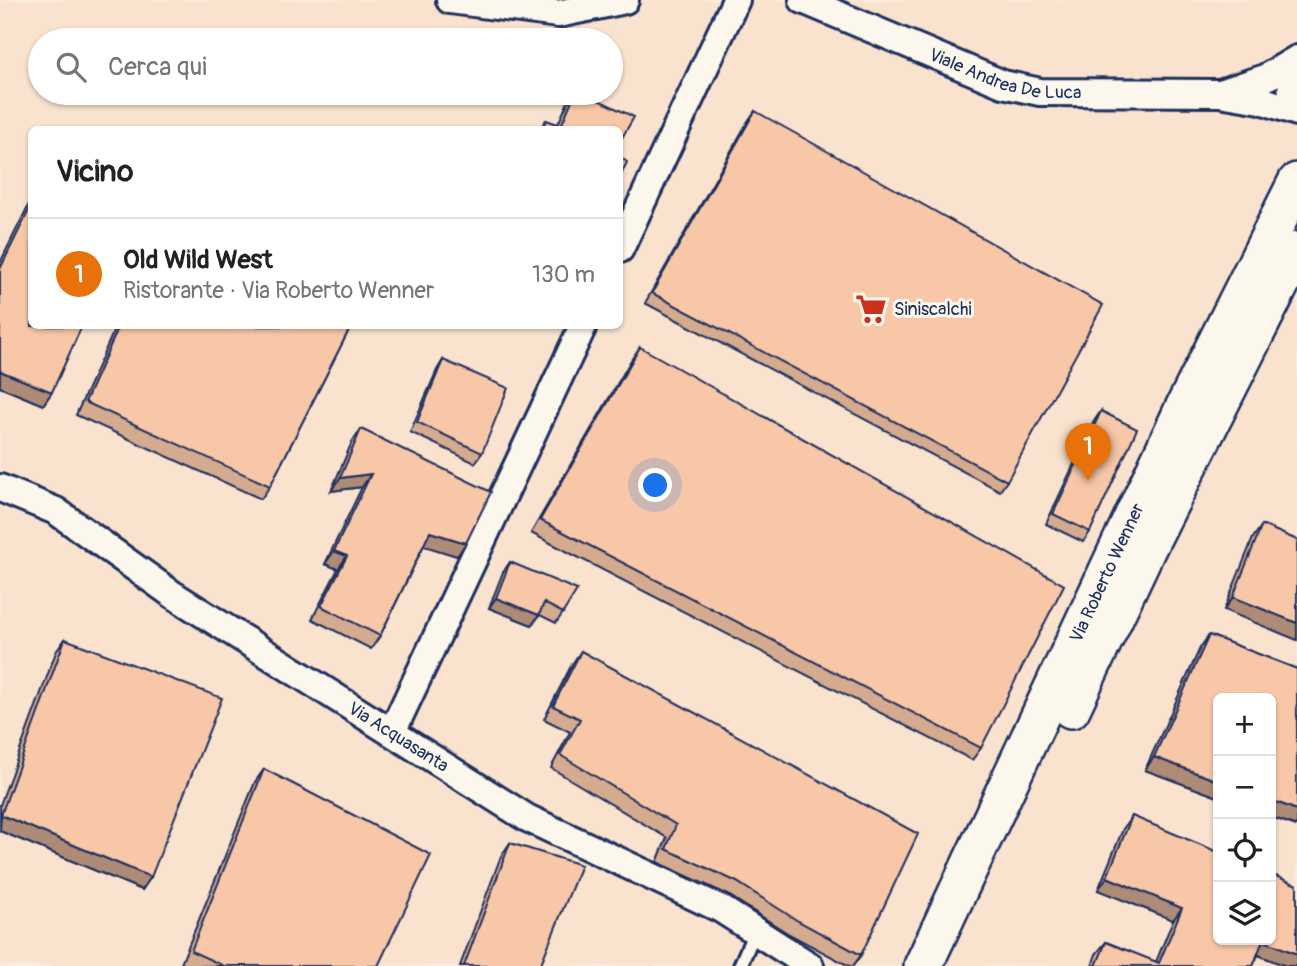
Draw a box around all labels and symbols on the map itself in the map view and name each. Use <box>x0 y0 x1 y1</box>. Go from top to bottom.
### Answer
street label: Viale Andrea De Luca <box>925 43 1081 104</box>
supermarket icon: Siniscalchi <box>854 292 888 326</box>
place label: Siniscalchi <box>894 298 972 321</box>
pin: 1 <box>1065 423 1111 481</box>
your location <box>638 468 672 502</box>
street label: Via Roberto Wenner <box>1065 499 1150 646</box>
street label: Via Acquasanta <box>344 697 453 778</box>

